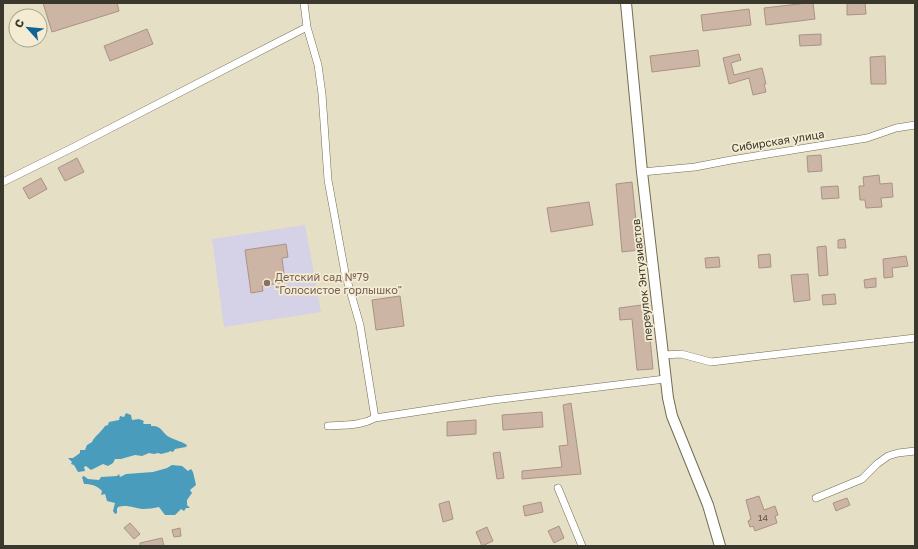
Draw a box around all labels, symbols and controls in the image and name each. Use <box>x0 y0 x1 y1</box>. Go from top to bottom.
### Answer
north arrow <box>8 8 48 48</box>
text: С <box>11 17 26 30</box>
street label: Сибирская улица <box>731 127 825 154</box>
street label: переулок Энтузиастов <box>629 218 654 342</box>
place label: Детский сад №79 "Голосистое горлышко" <box>275 270 402 296</box>
marker: Детский сад №79 "Голосистое горлышко" <box>262 278 272 288</box>
house number: 14 <box>758 512 768 523</box>

